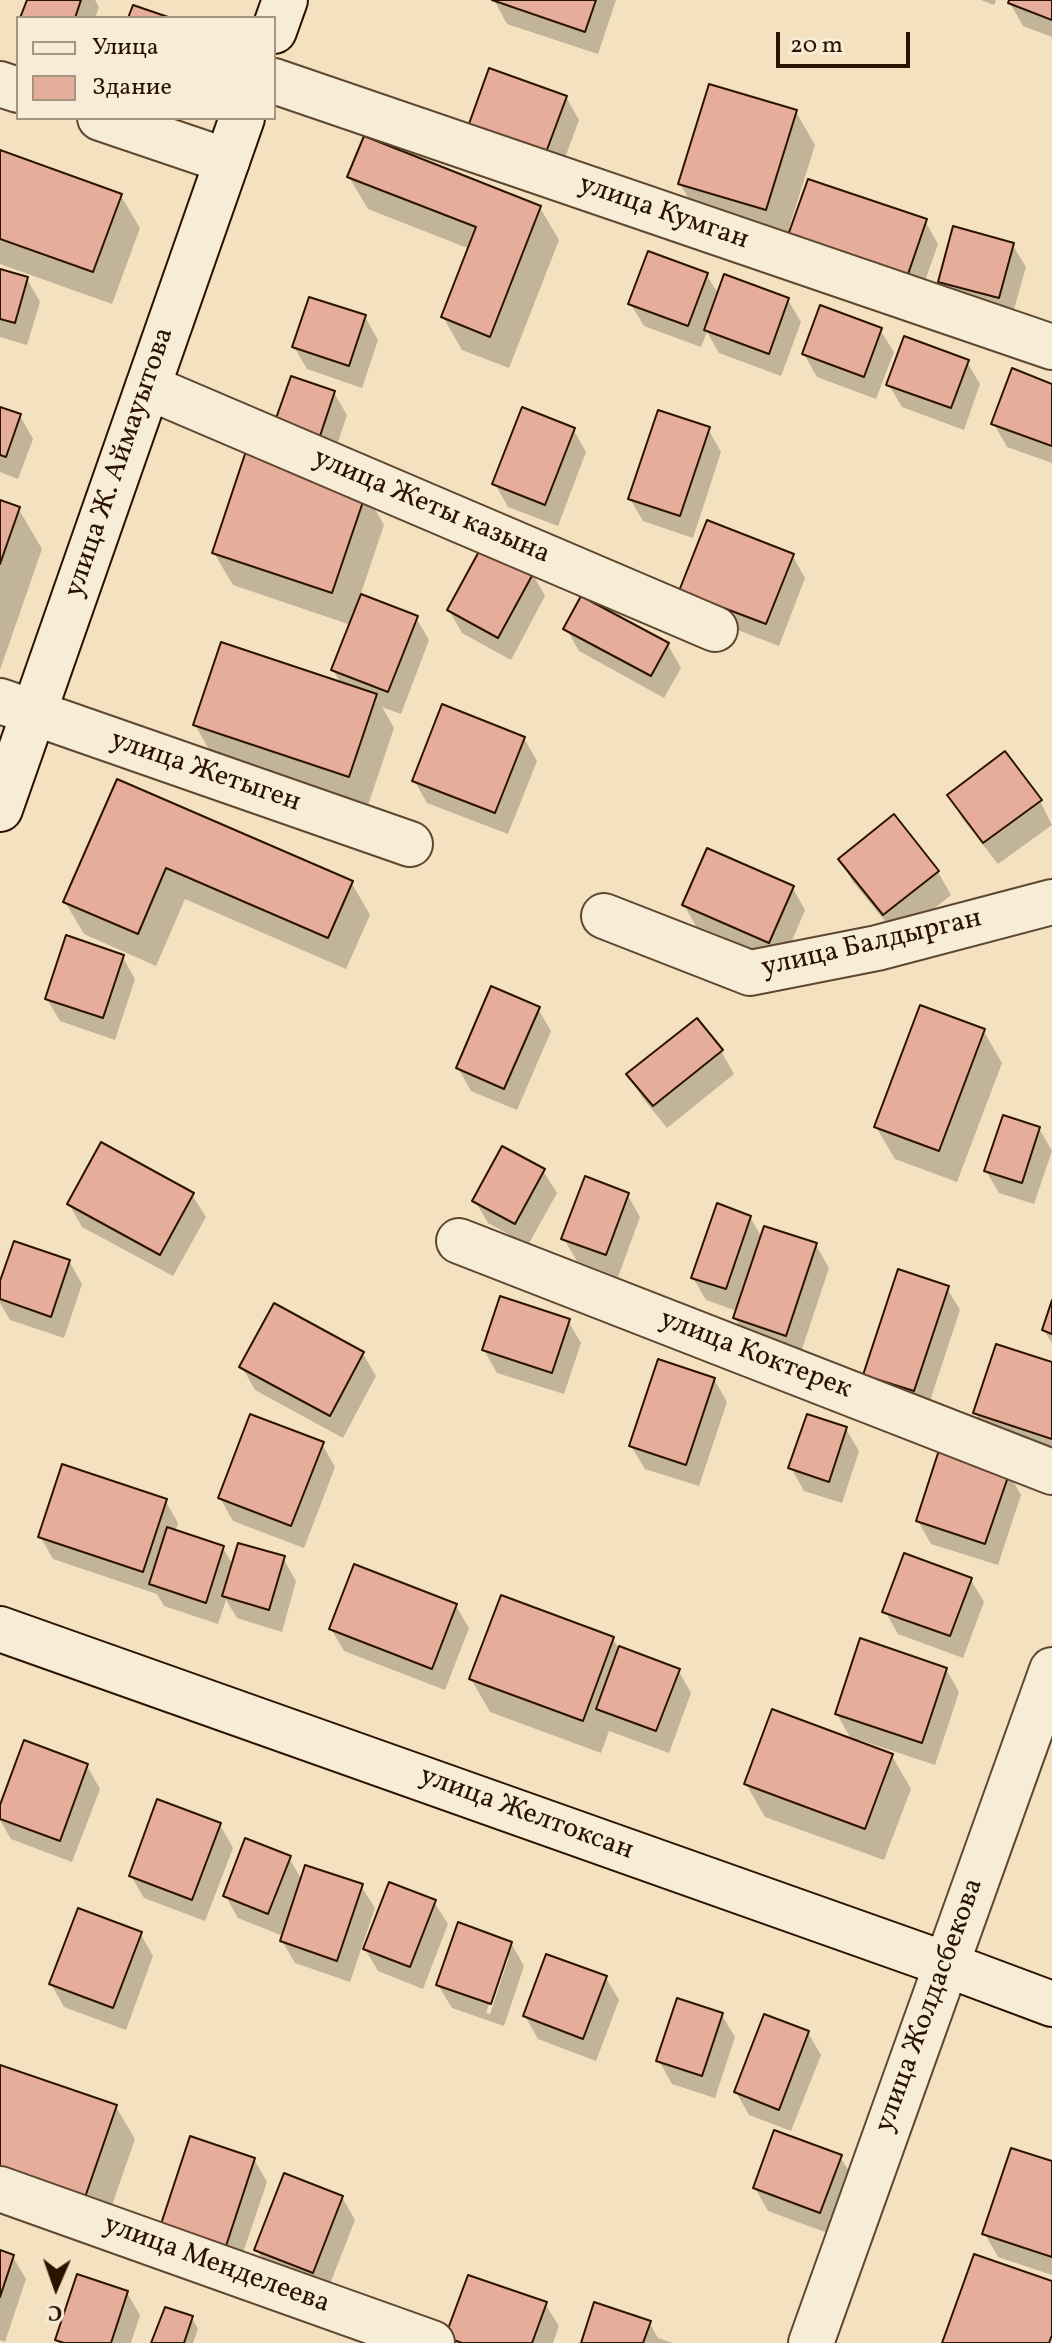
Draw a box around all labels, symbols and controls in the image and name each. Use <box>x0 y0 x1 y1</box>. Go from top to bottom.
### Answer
legend <box>16 16 276 120</box>
scale bar <box>780 16 914 66</box>
text: 20 m <box>790 29 843 63</box>
text: Улица <box>92 31 159 65</box>
text: Здание <box>92 71 172 105</box>
street label: улица Кумган <box>574 169 752 259</box>
street label: улица Ж. Аймауытова <box>59 324 183 602</box>
street label: улица Жеты казына <box>308 443 554 573</box>
street label: улица Жетыген <box>106 725 304 821</box>
street label: улица Балдырган <box>759 903 985 987</box>
street label: улица Коктерек <box>654 1304 856 1408</box>
street label: улица Желтоксан <box>415 1761 637 1869</box>
street label: улица Жолдасбекова <box>869 1874 993 2138</box>
street label: улица Менделеева <box>98 2209 334 2323</box>
north arrow <box>16 2247 96 2327</box>
text: С <box>48 2296 63 2327</box>

